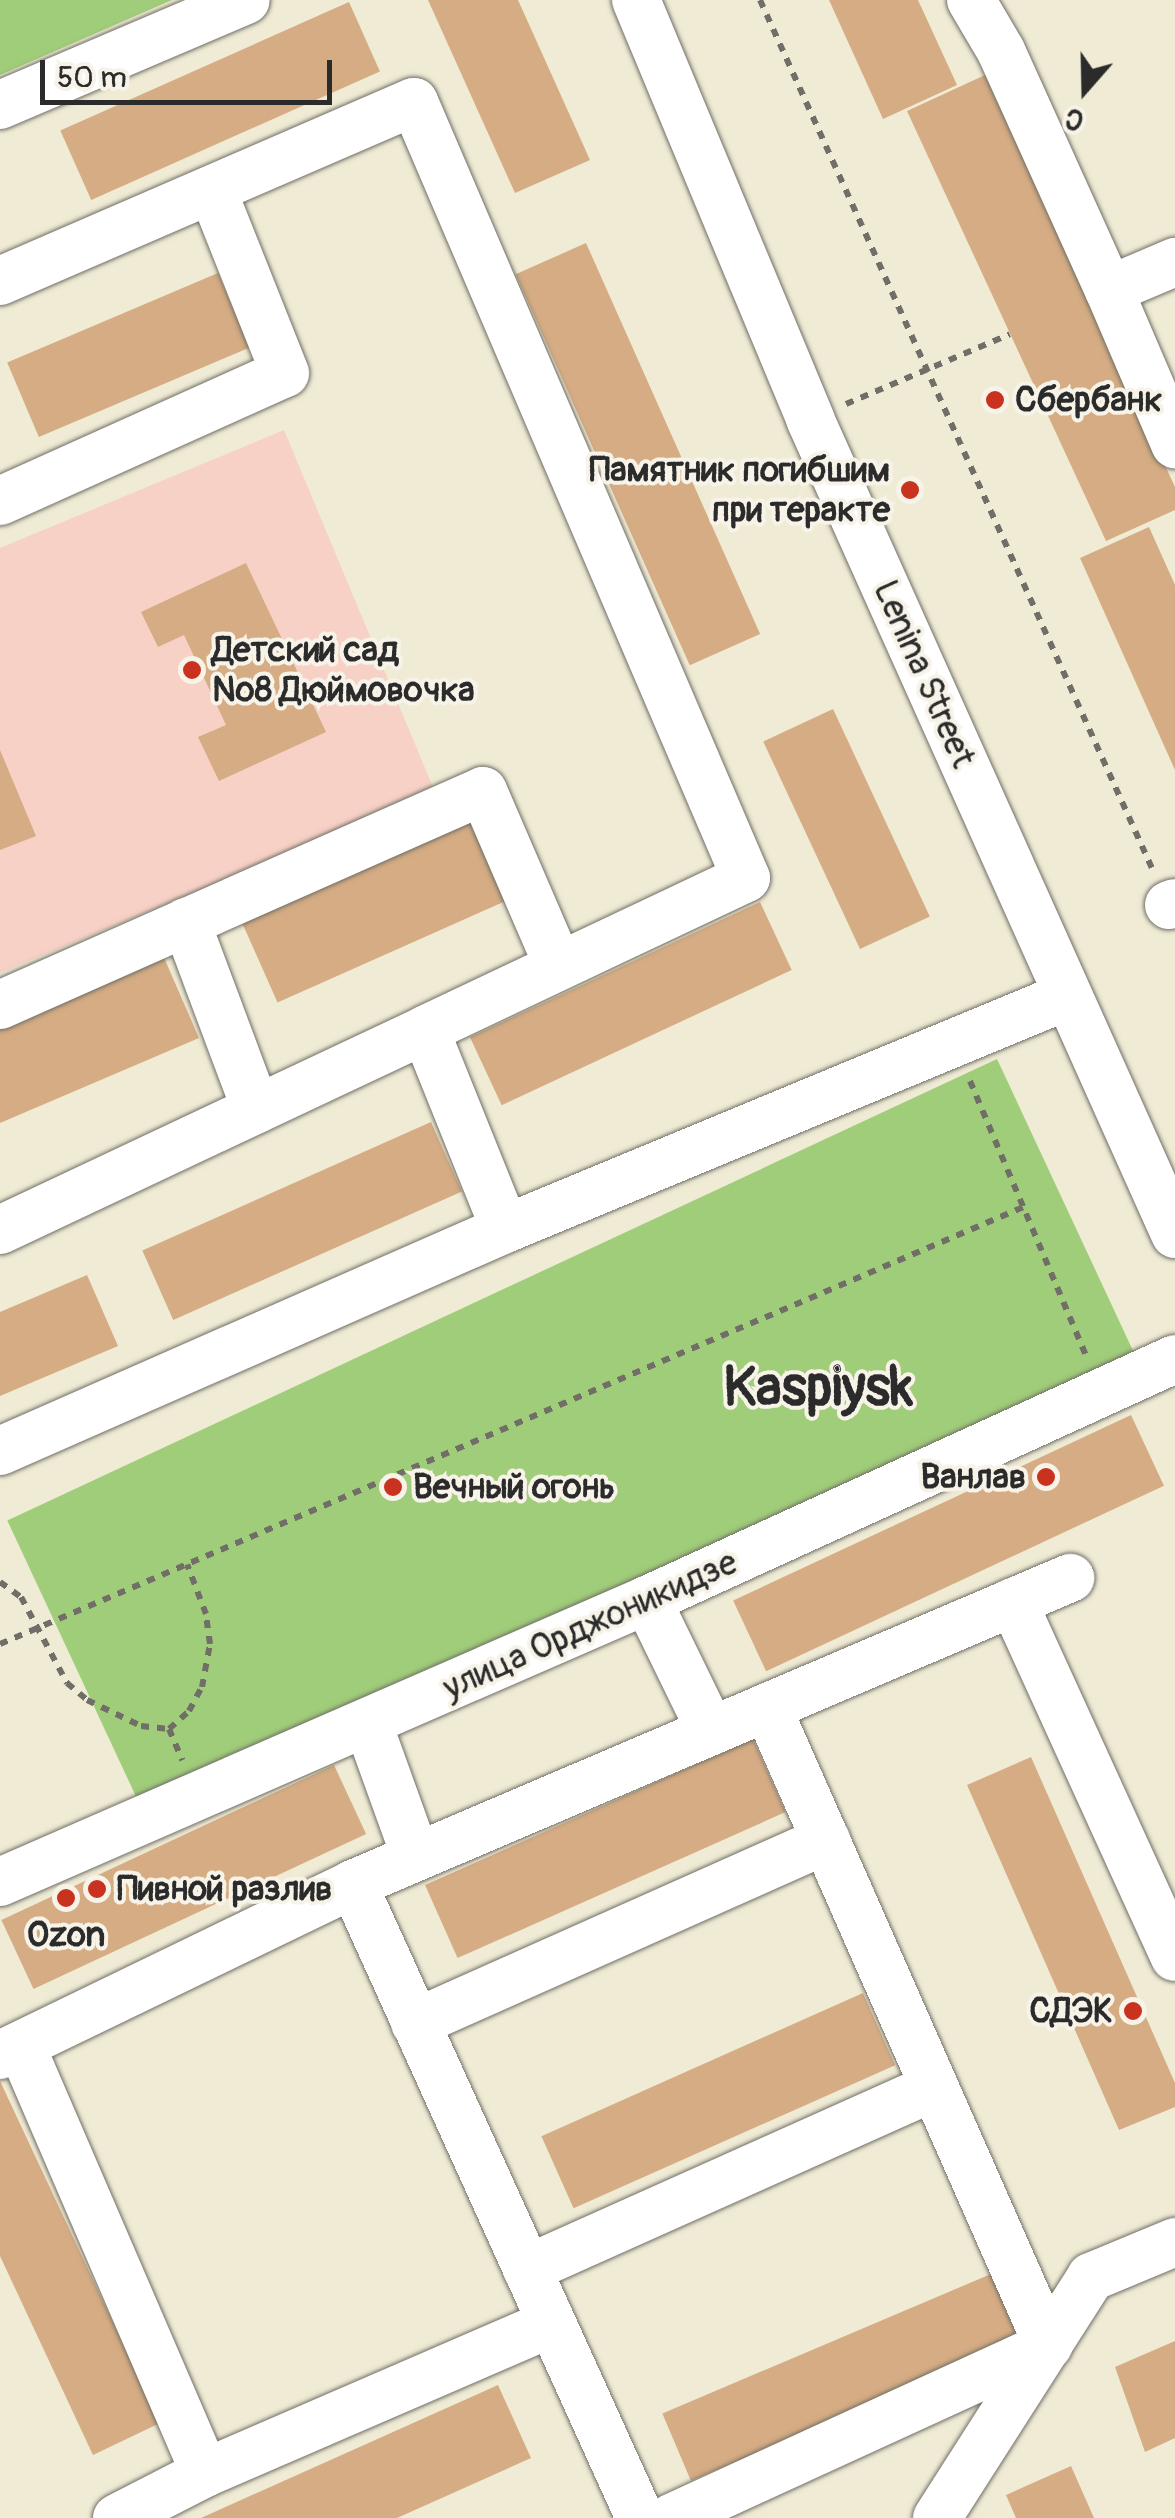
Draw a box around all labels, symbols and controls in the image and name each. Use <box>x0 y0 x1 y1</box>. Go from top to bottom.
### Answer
scale bar <box>45 40 338 102</box>
north arrow <box>1035 40 1135 140</box>
text: 50 m <box>57 59 127 96</box>
text: С <box>1060 99 1089 138</box>
place label: Сбербанк <box>1015 379 1162 421</box>
marker: Сбербанк <box>984 389 1006 411</box>
place label: Памятник погибшим при теракте <box>589 449 890 531</box>
marker: Памятник погибшим при теракте <box>899 479 921 501</box>
street label: Lenina Street <box>864 574 984 774</box>
place label: Детский сад №8 Дюймовочка <box>212 629 475 711</box>
marker: Детский сад №8 Дюймовочка <box>181 659 203 681</box>
district label: Kaspiysk <box>723 1355 913 1421</box>
place label: Ванлав <box>921 1456 1026 1498</box>
place label: Вечный огонь <box>413 1466 615 1508</box>
marker: Ванлав <box>1035 1466 1057 1488</box>
marker: Вечный огонь <box>382 1476 404 1498</box>
street label: улица Орджоникидзе <box>436 1541 744 1709</box>
place label: Пивной разлив <box>117 1868 332 1910</box>
marker: Пивной разлив <box>86 1878 108 1900</box>
marker: Ozon <box>55 1887 77 1909</box>
place label: Ozon <box>27 1914 105 1956</box>
place label: СДЭК <box>1029 1990 1113 2032</box>
marker: СДЭК <box>1122 2000 1144 2022</box>

